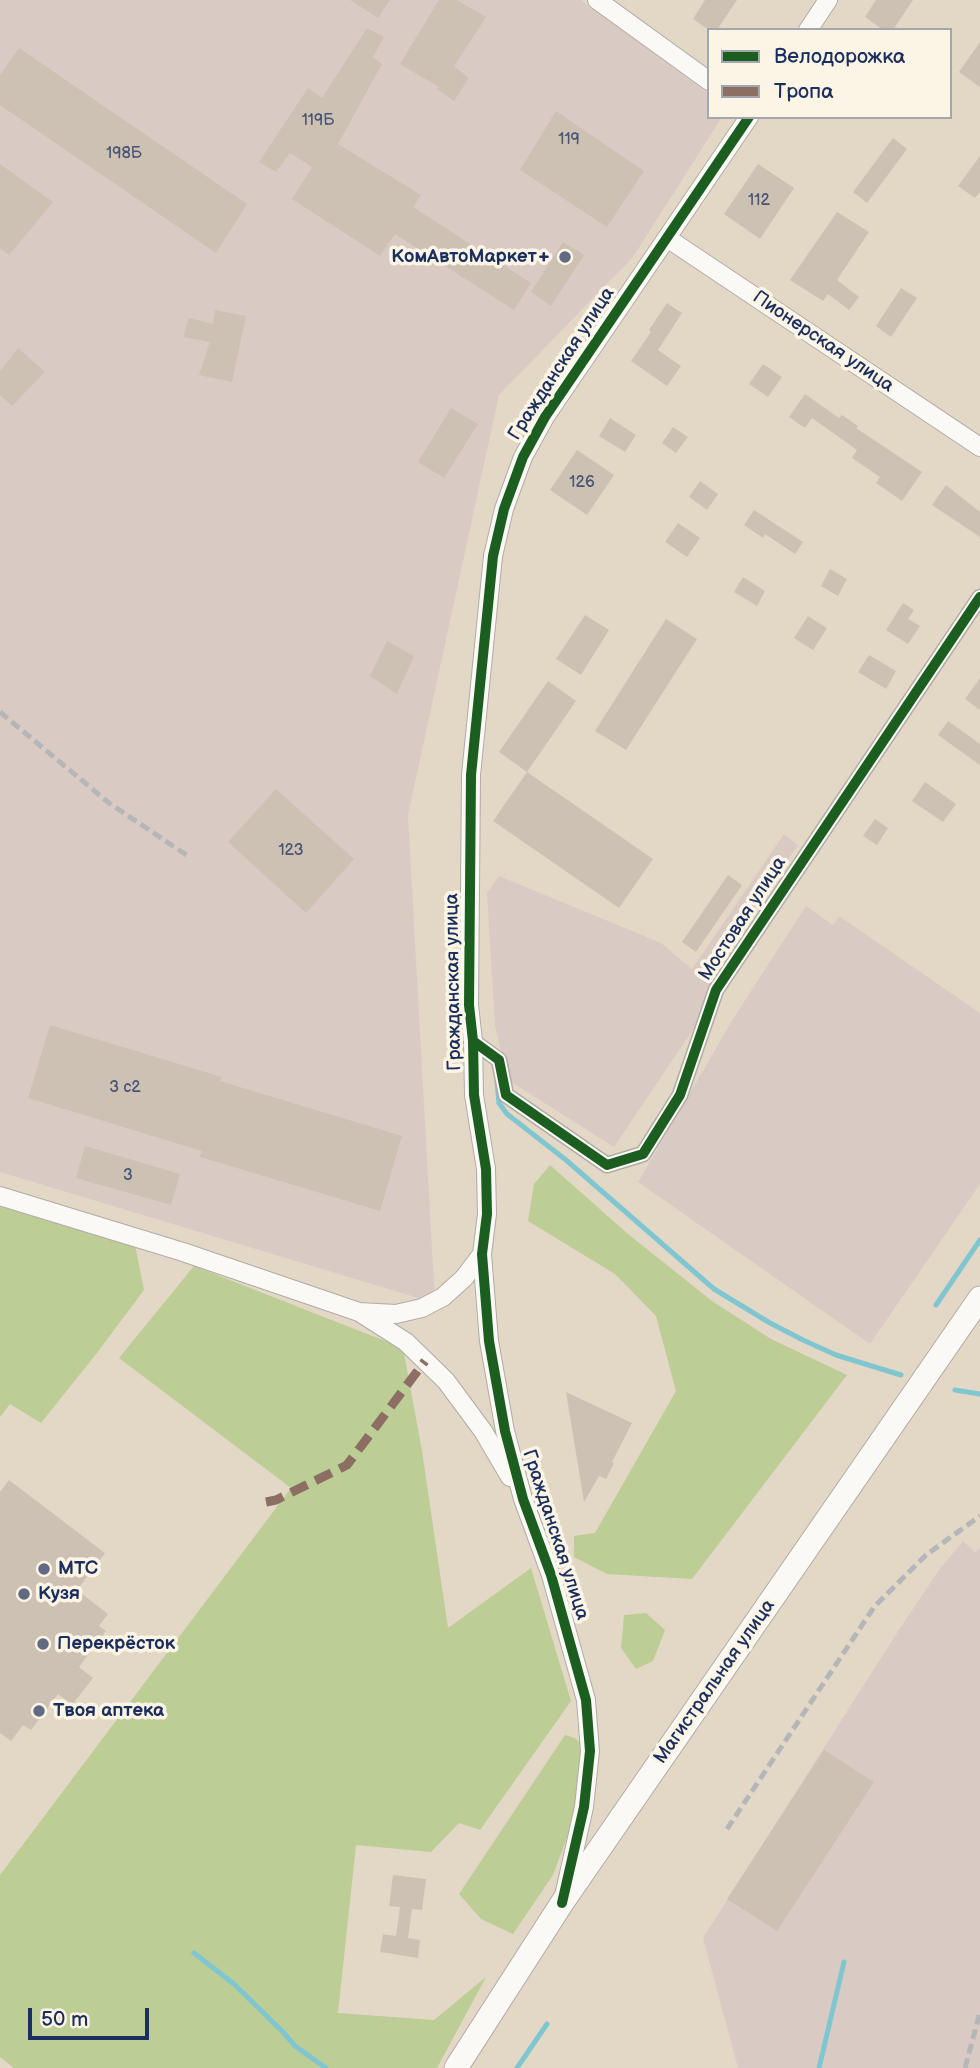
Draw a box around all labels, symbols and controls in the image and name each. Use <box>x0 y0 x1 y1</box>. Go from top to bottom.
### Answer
legend <box>707 28 952 119</box>
text: Велодорожка <box>774 44 905 69</box>
text: Тропа <box>774 79 834 104</box>
house number: 119Б <box>302 111 334 131</box>
house number: 119 <box>558 130 580 150</box>
house number: 198Б <box>106 144 142 164</box>
house number: 112 <box>748 191 770 211</box>
place label: КомАвтоМаркет+ <box>391 246 551 268</box>
marker: КомАвтоМаркет+ <box>557 249 573 265</box>
street label: Гражданская улица <box>504 283 620 445</box>
street label: Пионерская улица <box>748 286 898 398</box>
house number: 126 <box>569 473 595 493</box>
house number: 123 <box>278 841 304 861</box>
street label: Мостовая улица <box>695 853 791 985</box>
street label: Гражданская улица <box>441 893 467 1071</box>
house number: 3 с2 <box>109 1078 141 1098</box>
house number: 3 <box>123 1166 133 1186</box>
street label: Гражданская улица <box>517 1447 593 1623</box>
place label: МТС <box>58 1558 98 1580</box>
marker: МТС <box>36 1561 52 1577</box>
place label: Кузя <box>38 1583 80 1605</box>
marker: Кузя <box>16 1586 32 1602</box>
street label: Магистральная улица <box>650 1595 780 1769</box>
place label: Перекрёсток <box>57 1633 175 1655</box>
marker: Перекрёсток <box>35 1636 51 1652</box>
place label: Твоя аптека <box>53 1700 164 1722</box>
marker: Твоя аптека <box>31 1703 47 1719</box>
scale bar <box>32 1994 152 2038</box>
text: 50 m <box>41 2007 88 2032</box>

